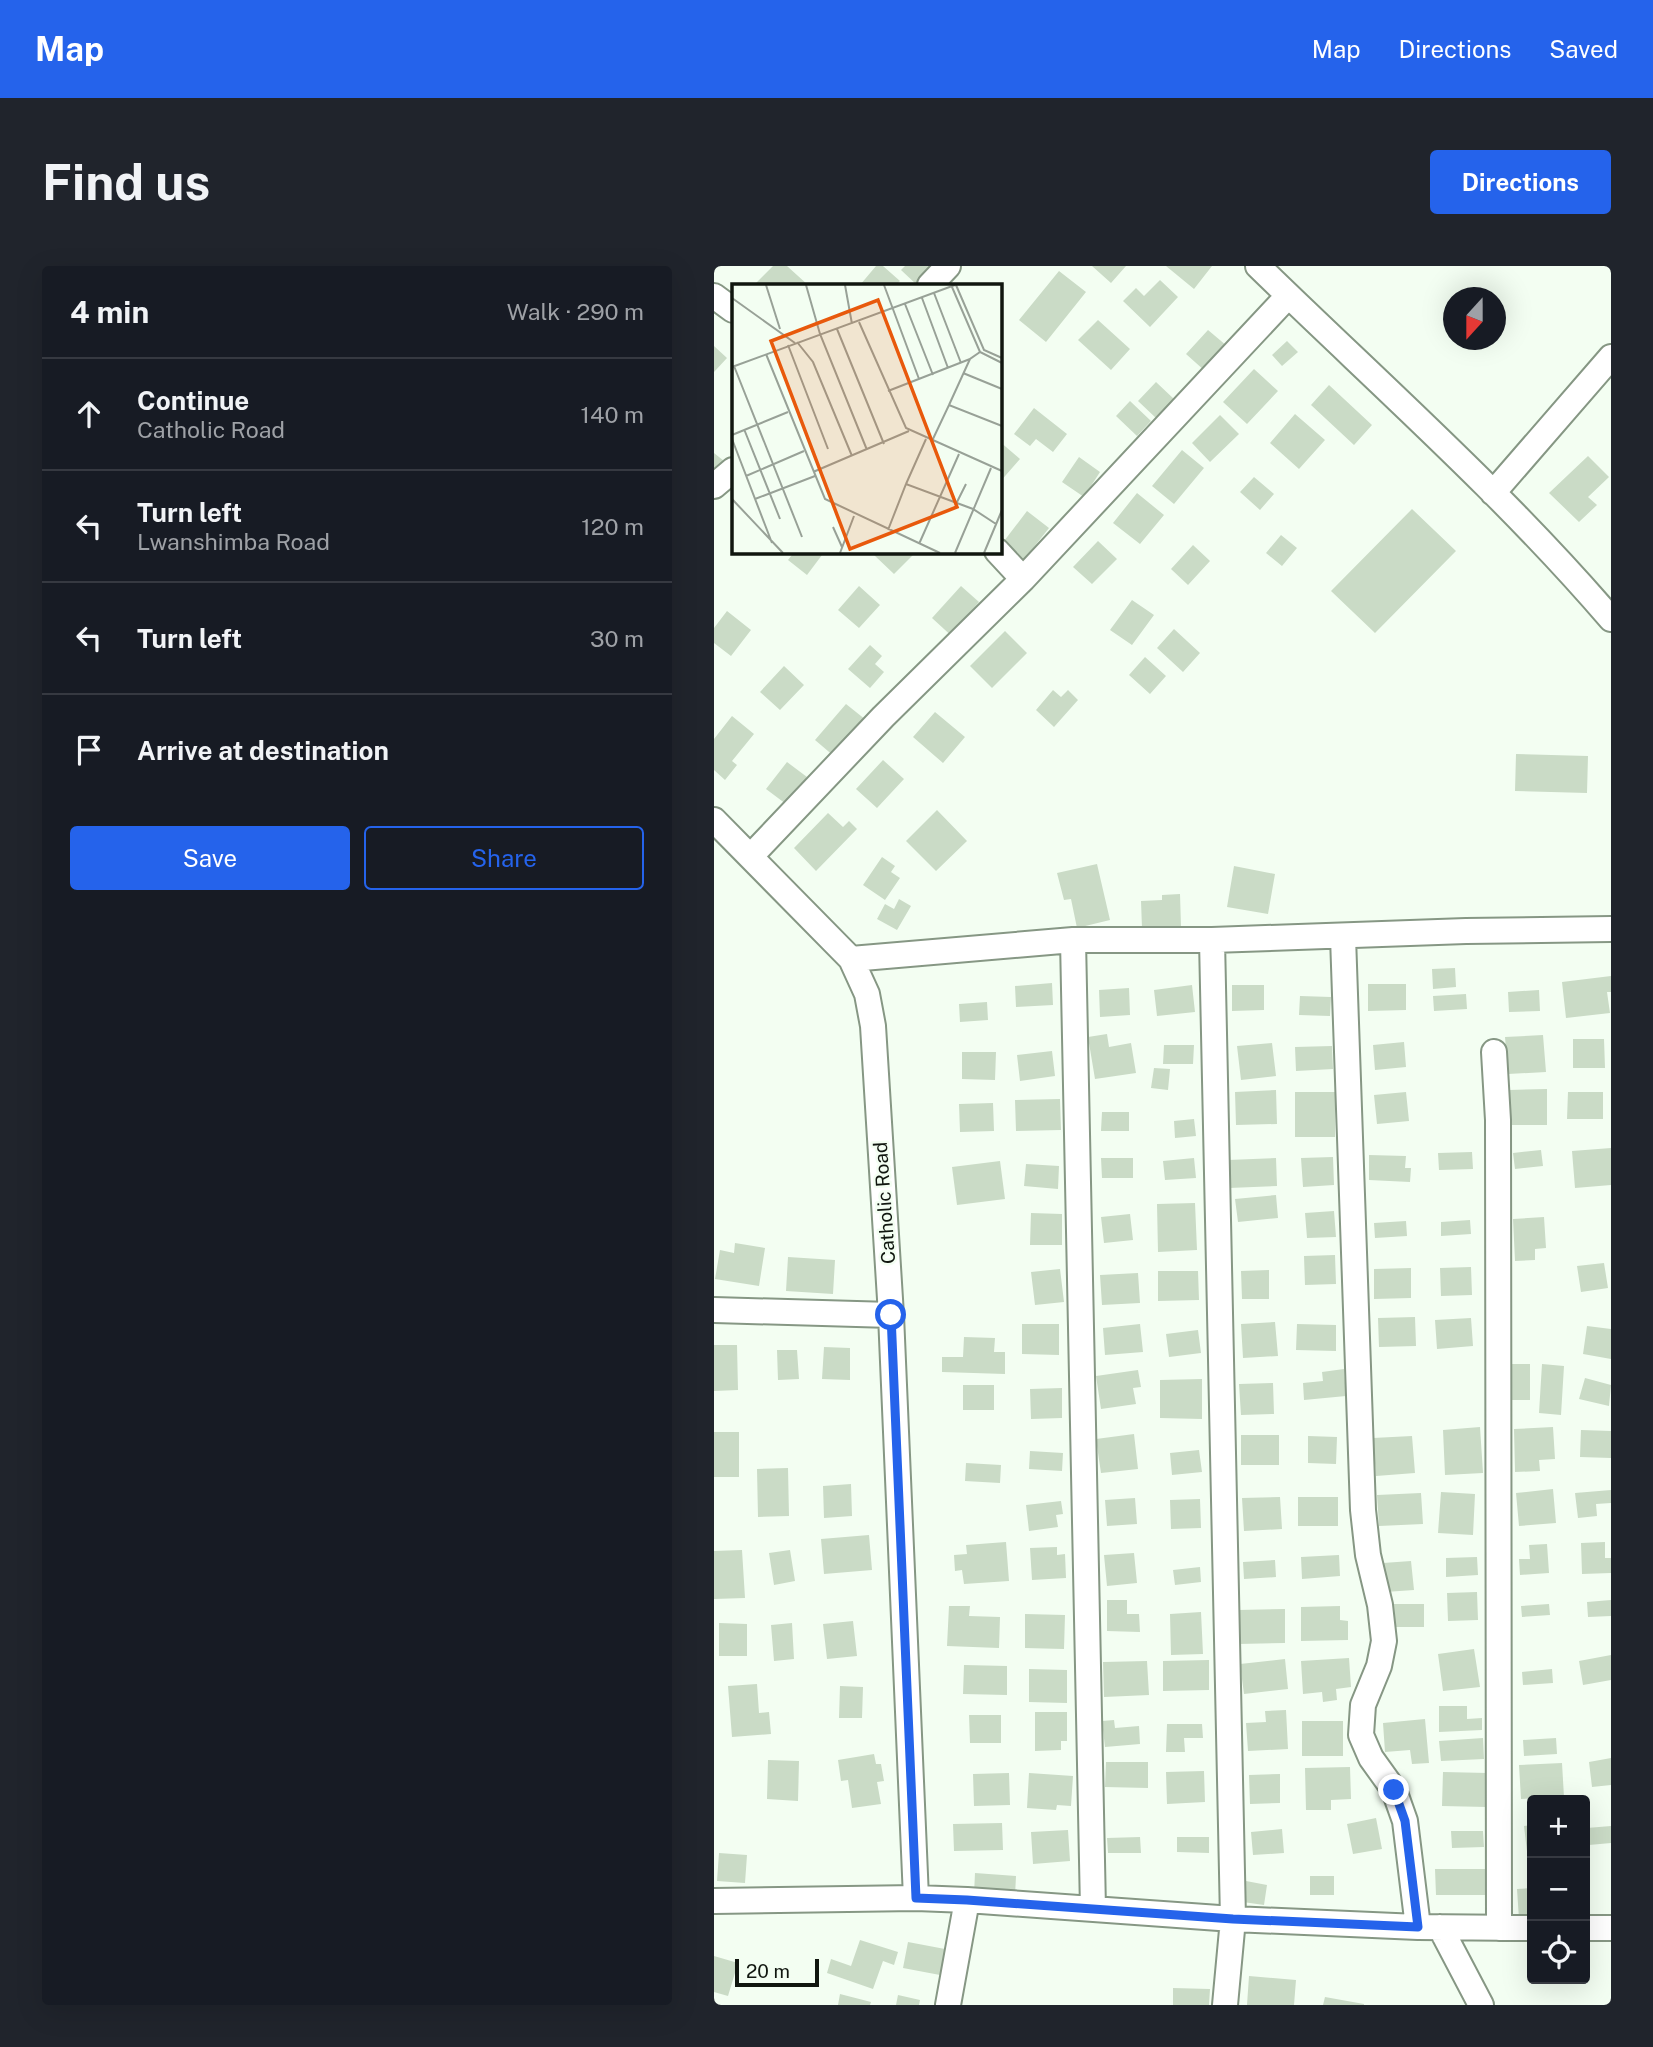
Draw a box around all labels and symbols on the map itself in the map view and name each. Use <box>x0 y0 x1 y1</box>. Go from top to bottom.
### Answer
inset map <box>732 284 1001 553</box>
north arrow <box>1443 287 1506 350</box>
street label: Catholic Road <box>869 1141 899 1265</box>
route start <box>875 1299 906 1330</box>
route end <box>1378 1774 1409 1805</box>
scale bar <box>735 1956 819 1988</box>

